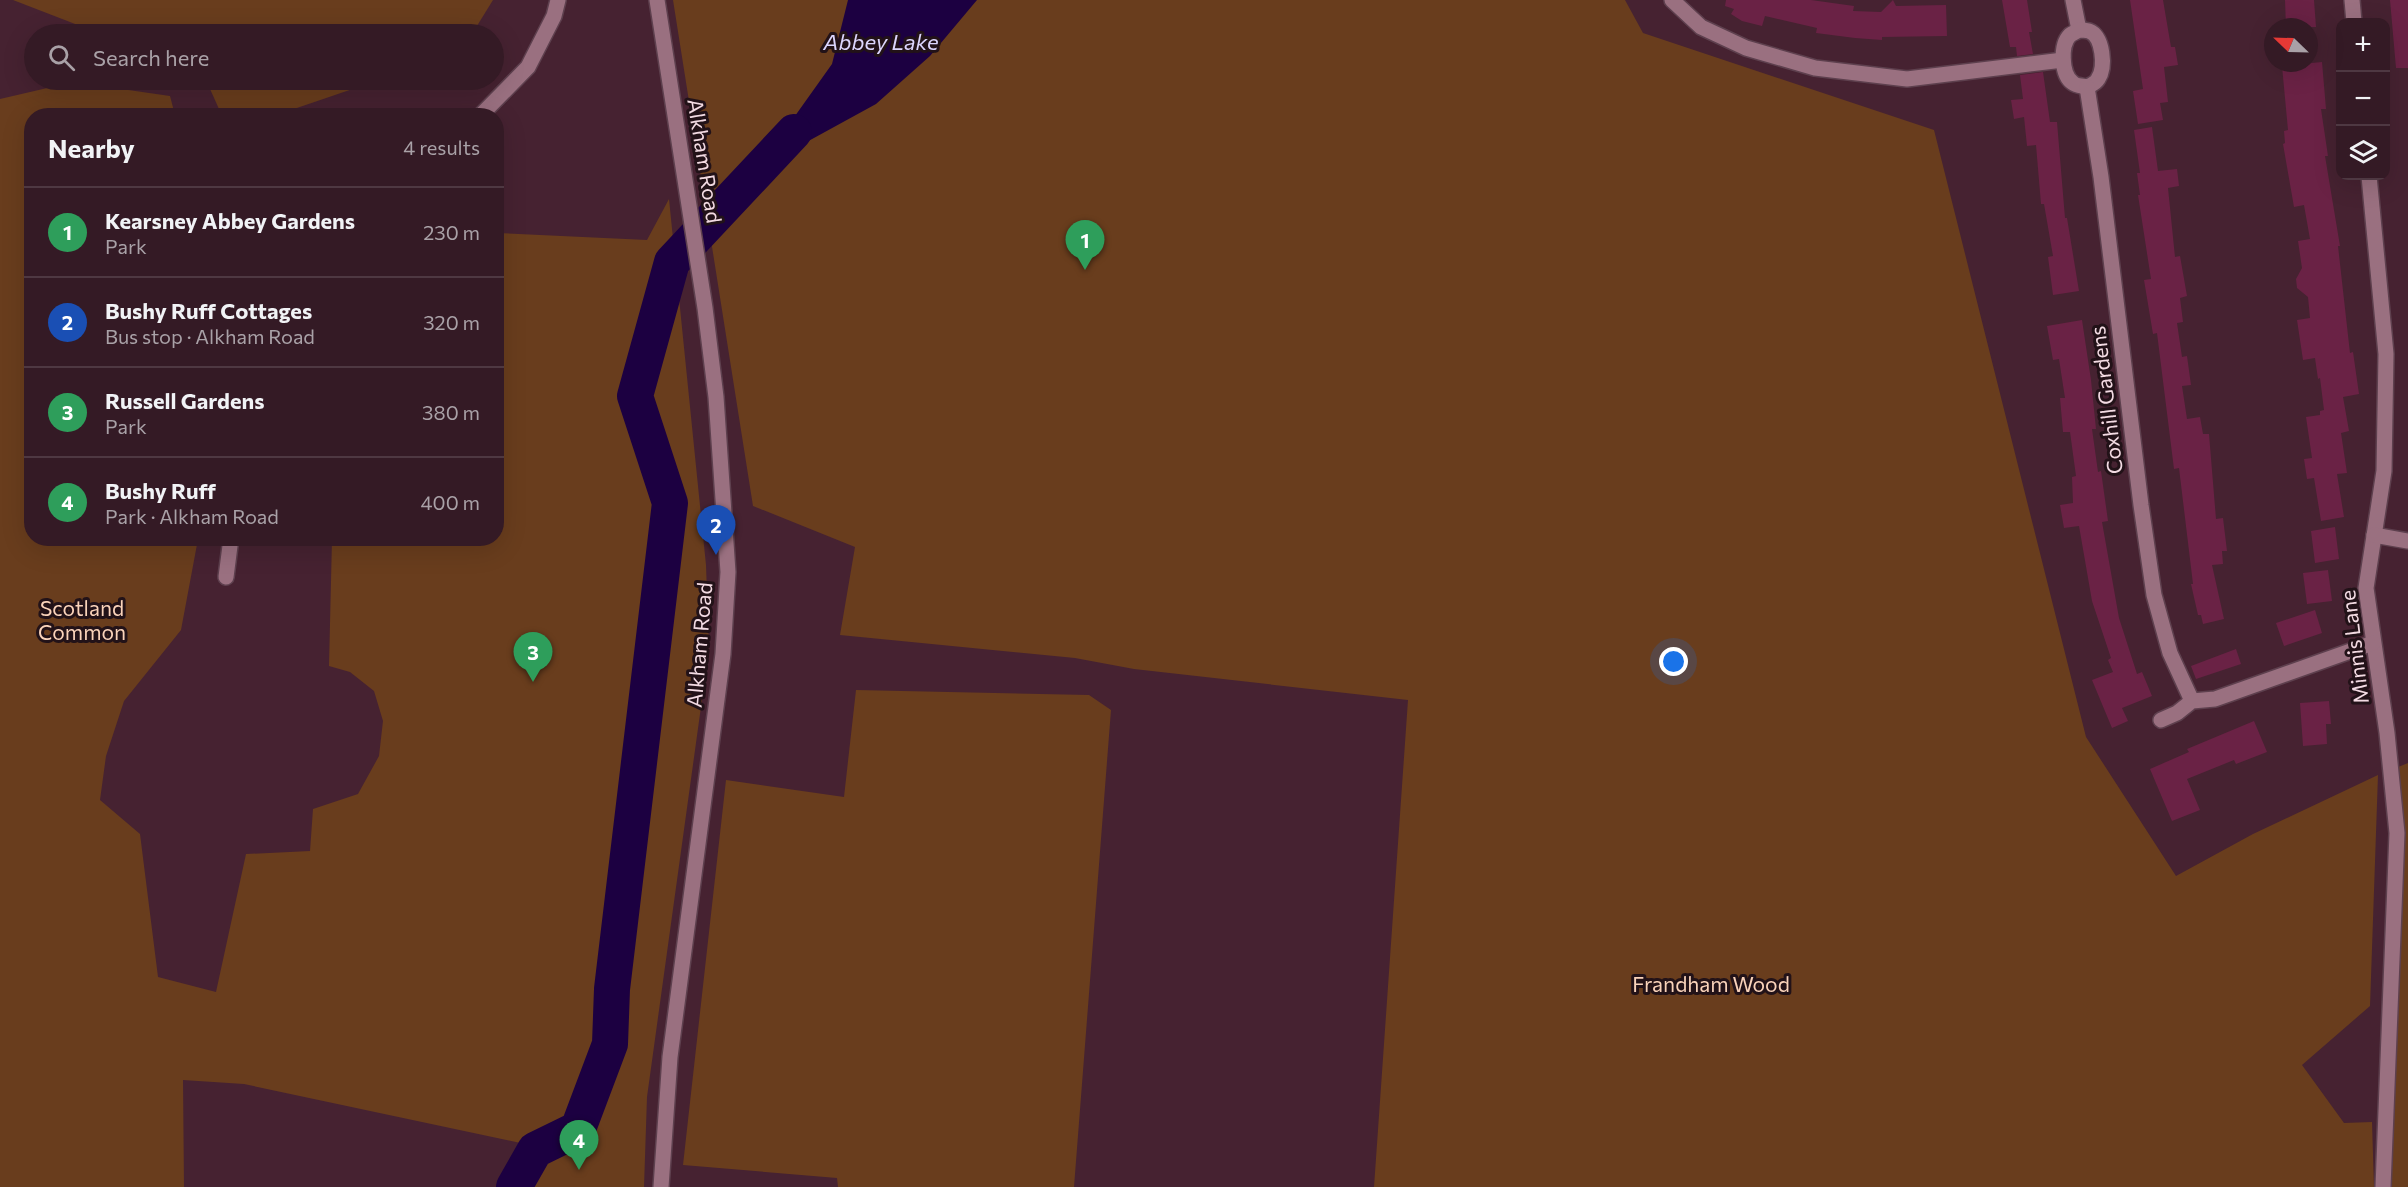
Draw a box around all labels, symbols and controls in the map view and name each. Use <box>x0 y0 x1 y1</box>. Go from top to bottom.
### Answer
north arrow <box>2264 18 2318 72</box>
map controls <box>2336 18 2390 180</box>
button: + <box>2336 18 2390 72</box>
search box <box>24 24 504 90</box>
water label: Abbey Lake <box>822 28 939 55</box>
icon: search <box>45 41 78 74</box>
text: Search here <box>93 44 209 71</box>
button: − <box>2336 72 2390 126</box>
street label: Alkham Road <box>683 97 728 225</box>
button: layers <box>2336 126 2390 180</box>
text: Nearby <box>48 132 135 163</box>
text: 4 results <box>403 135 480 159</box>
text: Kearsney Abbey Gardens <box>105 207 355 234</box>
text: 1 <box>63 220 72 244</box>
text: 230 m <box>423 220 480 244</box>
pin: 1 <box>1066 220 1104 270</box>
text: Park <box>105 234 147 258</box>
text: Bushy Ruff Cottages <box>105 297 312 324</box>
text: 2 <box>62 310 73 334</box>
text: 320 m <box>423 310 480 334</box>
text: Bus stop · Alkham Road <box>105 324 315 348</box>
street label: Coxhill Gardens <box>2084 325 2127 476</box>
text: Russell Gardens <box>105 387 265 414</box>
text: 3 <box>62 400 73 424</box>
text: 380 m <box>422 400 480 424</box>
text: Park <box>105 414 147 438</box>
text: Bushy Ruff <box>105 477 216 504</box>
text: 4 <box>61 490 74 514</box>
text: 400 m <box>421 490 480 514</box>
text: Park · Alkham Road <box>105 504 279 528</box>
pin: 2 <box>696 506 736 555</box>
street label: Alkham Road <box>681 581 716 709</box>
street label: Minnis Lane <box>2334 589 2373 706</box>
park label: Scotland Common <box>38 595 126 644</box>
pin: 3 <box>514 632 552 682</box>
your location <box>1659 647 1688 676</box>
park label: Frandham Wood <box>1632 971 1790 996</box>
pin: 4 <box>560 1120 598 1170</box>

